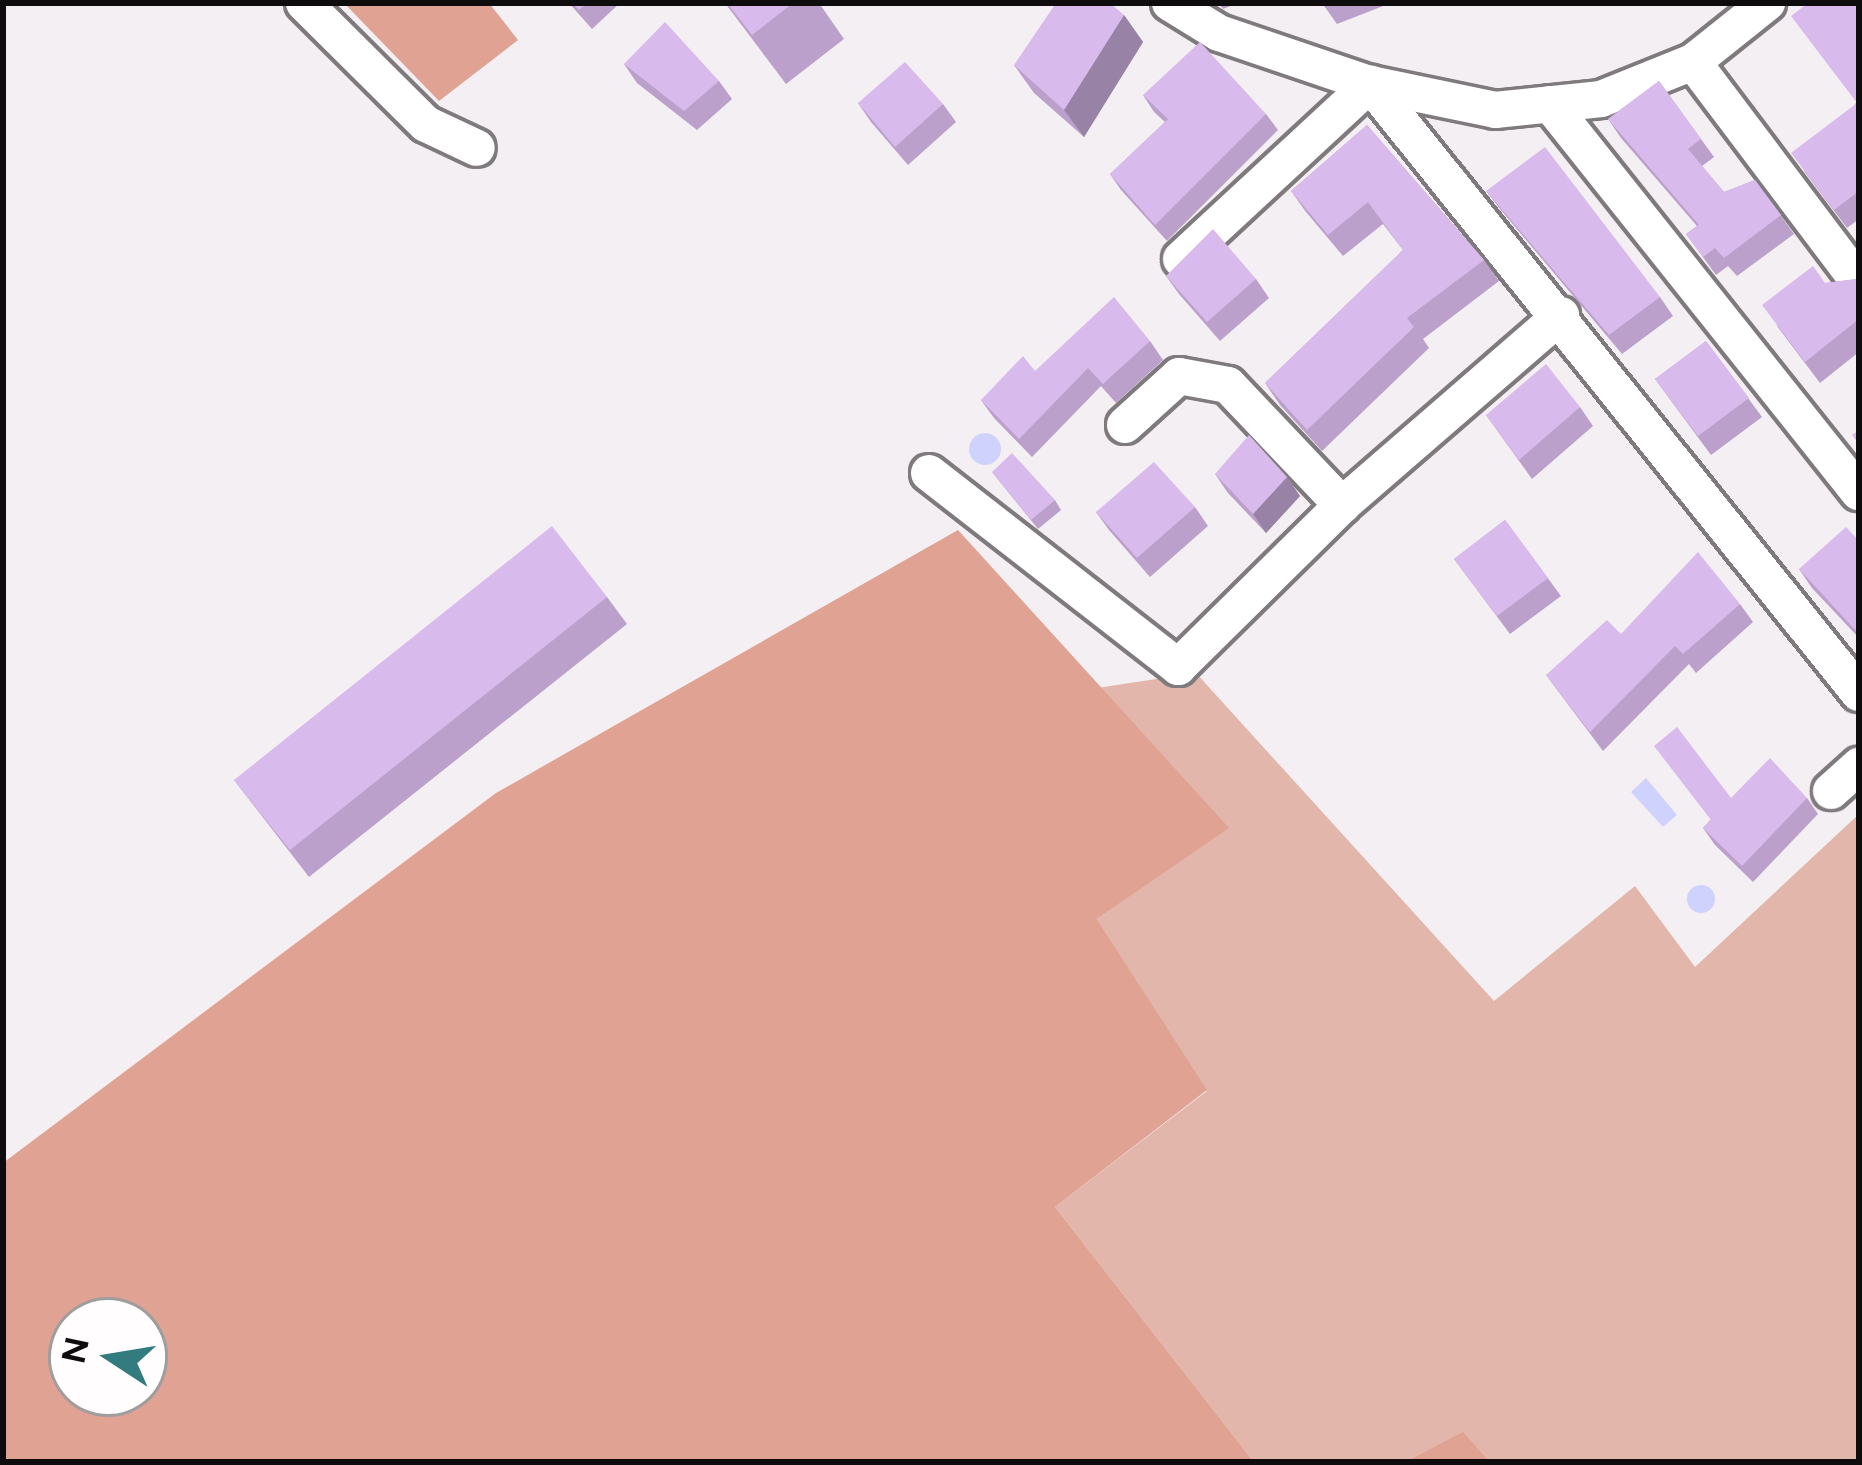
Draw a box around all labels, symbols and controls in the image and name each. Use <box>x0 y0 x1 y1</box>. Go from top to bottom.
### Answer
north arrow <box>48 1297 168 1417</box>
text: N <box>54 1334 97 1367</box>

